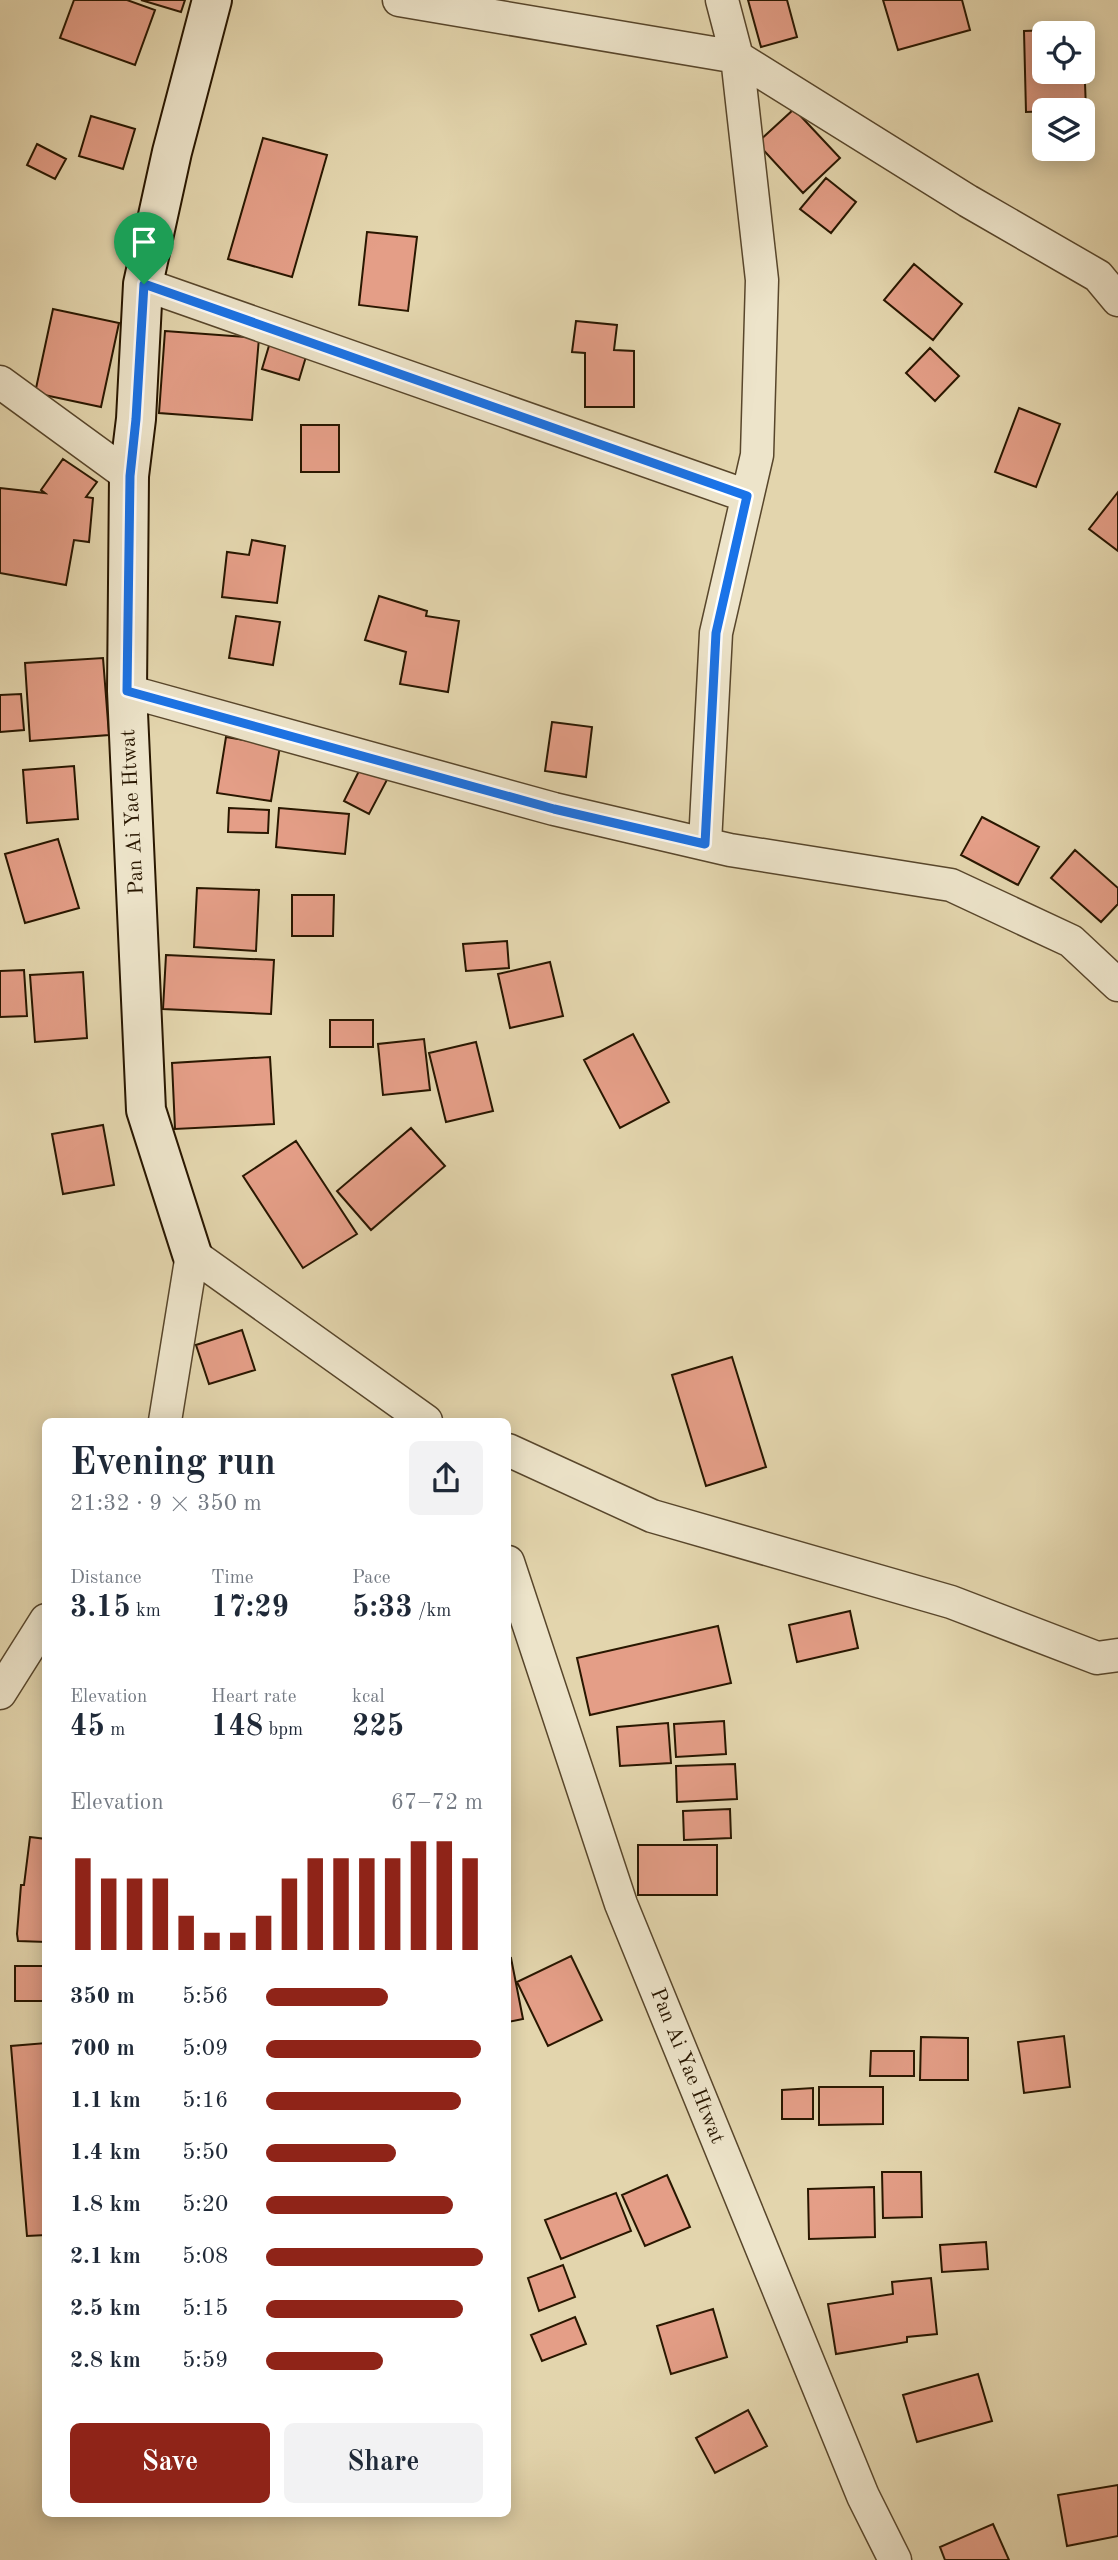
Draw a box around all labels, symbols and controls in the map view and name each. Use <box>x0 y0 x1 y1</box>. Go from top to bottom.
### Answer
map controls <box>1032 21 1095 161</box>
button: locate <box>1032 21 1095 84</box>
button: layers <box>1032 98 1095 161</box>
pin <box>114 212 174 284</box>
icon: arrive <box>125 223 163 261</box>
street label: Pan Ai Yae Htwat <box>118 729 148 895</box>
button: share <box>409 1441 483 1515</box>
text: Evening run <box>70 1445 276 1483</box>
text: 21:32 · 9 × 350 m <box>70 1492 262 1515</box>
text: Distance <box>70 1569 142 1588</box>
text: Time <box>211 1569 254 1588</box>
text: Pace <box>352 1569 391 1588</box>
text: 3.15 <box>70 1593 131 1623</box>
text: 17:29 <box>211 1593 289 1623</box>
text: 5:33 <box>352 1593 413 1623</box>
text: km <box>131 1602 161 1621</box>
text: /km <box>413 1602 451 1621</box>
text: Elevation <box>70 1688 147 1707</box>
text: Heart rate <box>211 1688 296 1707</box>
text: kcal <box>352 1688 385 1707</box>
text: 45 <box>70 1712 105 1742</box>
text: 148 <box>211 1712 263 1742</box>
text: 225 <box>352 1712 404 1742</box>
text: m <box>105 1721 125 1740</box>
text: bpm <box>263 1721 303 1740</box>
text: Elevation <box>70 1791 164 1814</box>
text: 67–72 m <box>391 1791 483 1814</box>
text: 350 m <box>70 1985 135 2008</box>
text: 5:56 <box>182 1985 228 2008</box>
street label: Pan Ai Yae Htwat <box>646 1985 728 2147</box>
text: 700 m <box>70 2037 135 2060</box>
text: 5:09 <box>182 2037 228 2060</box>
text: 1.1 km <box>70 2089 141 2112</box>
text: 5:16 <box>182 2089 228 2112</box>
text: 1.4 km <box>70 2141 141 2164</box>
text: 5:50 <box>182 2141 228 2164</box>
text: 1.8 km <box>70 2193 141 2216</box>
text: 5:20 <box>182 2193 228 2216</box>
text: 2.1 km <box>70 2245 141 2268</box>
text: 5:08 <box>182 2245 228 2268</box>
text: 2.5 km <box>70 2297 141 2320</box>
text: 5:15 <box>182 2297 228 2320</box>
text: 2.8 km <box>70 2349 141 2372</box>
text: 5:59 <box>182 2349 228 2372</box>
button: Save <box>70 2423 270 2503</box>
button: Share <box>284 2423 483 2503</box>

